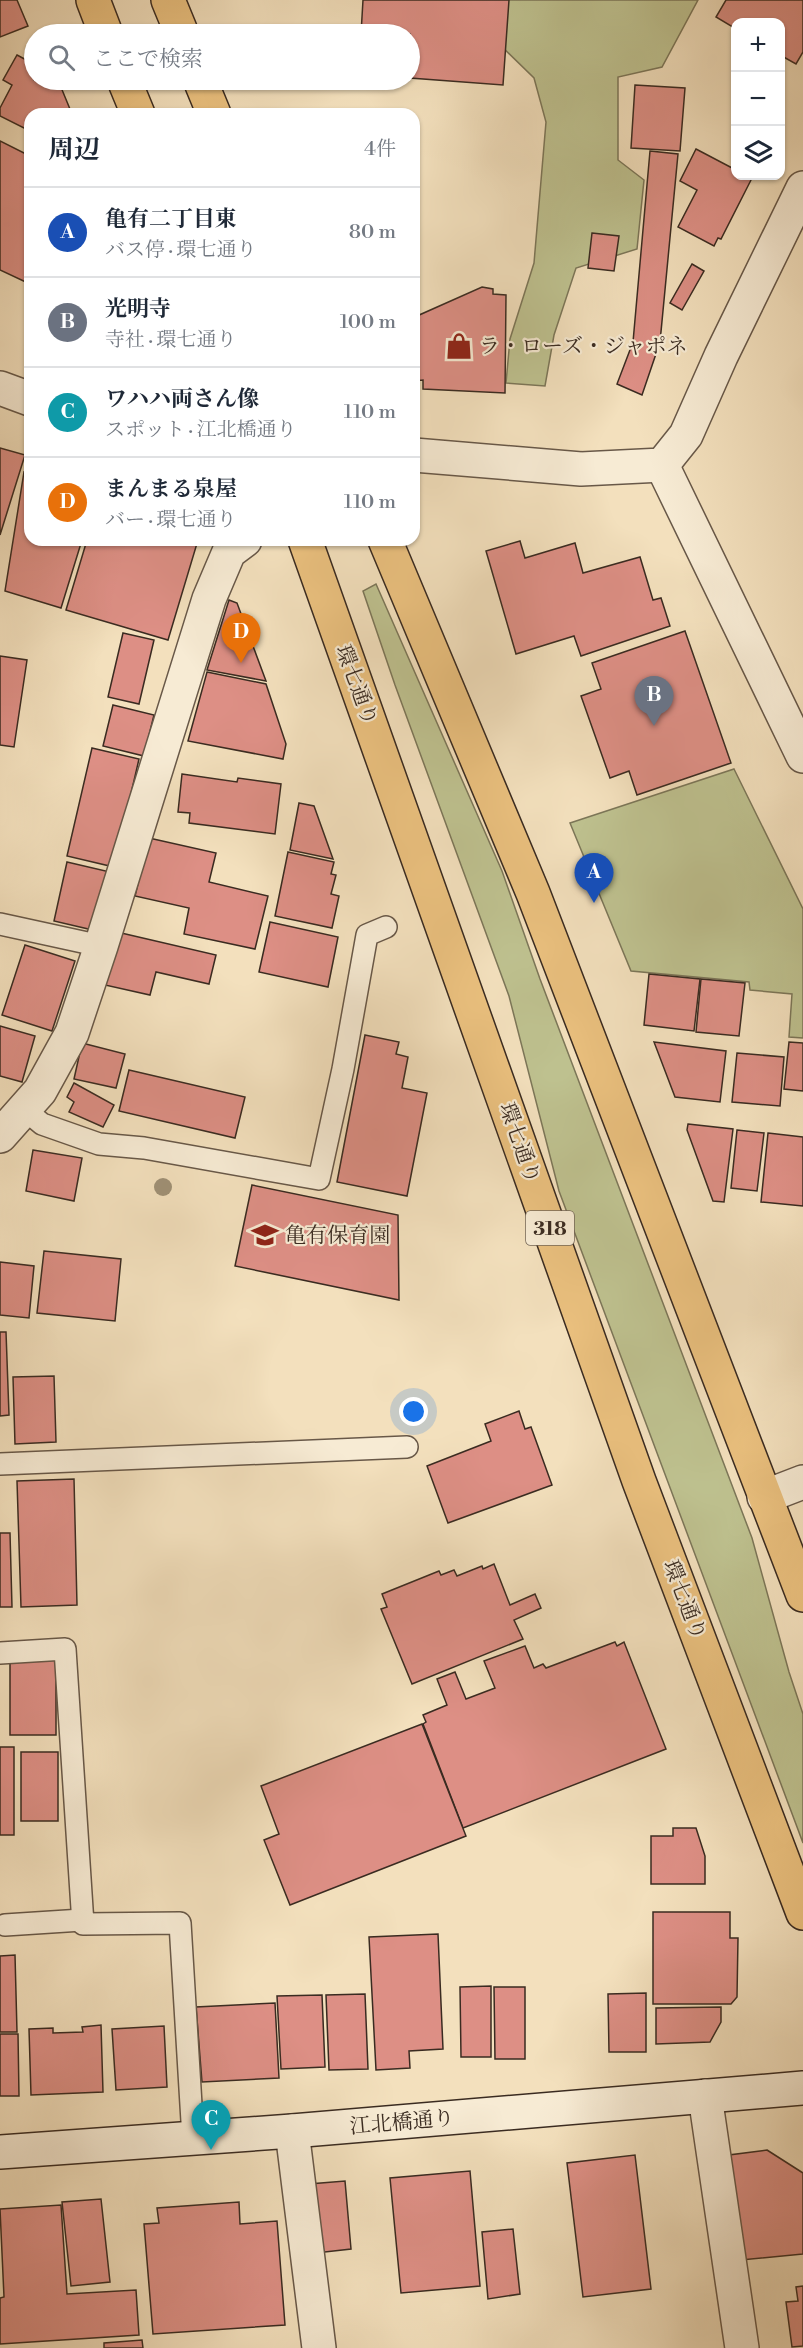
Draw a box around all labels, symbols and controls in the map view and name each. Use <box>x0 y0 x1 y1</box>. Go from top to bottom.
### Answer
map controls <box>731 18 785 180</box>
button: + <box>731 18 785 72</box>
search box <box>24 24 420 90</box>
icon: search <box>45 41 78 74</box>
text: ここで検索 <box>93 46 203 73</box>
button: − <box>731 72 785 126</box>
button: layers <box>731 126 785 180</box>
text: 周辺 <box>48 134 100 166</box>
text: 4件 <box>364 137 396 162</box>
text: 亀有二丁目東 <box>105 206 237 233</box>
text: A <box>60 220 75 245</box>
text: 80 m <box>349 220 396 245</box>
text: バス停 · 環七通り <box>105 238 257 263</box>
text: 光明寺 <box>105 296 171 323</box>
text: B <box>60 310 75 335</box>
text: 100 m <box>340 310 396 335</box>
text: 寺社 · 環七通り <box>105 328 237 353</box>
shop icon: ラ・ローズ・ジャポネ <box>444 331 474 361</box>
place label: ラ・ローズ・ジャポネ <box>479 334 688 360</box>
text: ワハハ両さん像 <box>105 386 259 413</box>
text: C <box>60 400 75 425</box>
text: 110 m <box>344 400 396 425</box>
text: スポット · 江北橋通り <box>105 418 297 443</box>
text: まんまる泉屋 <box>105 476 237 503</box>
text: D <box>60 490 75 515</box>
text: 110 m <box>344 490 396 515</box>
text: バー · 環七通り <box>105 508 237 533</box>
pin: D <box>222 614 260 663</box>
street label: 環七通り <box>329 641 383 729</box>
pin: B <box>634 676 674 726</box>
pin: A <box>574 854 614 903</box>
street label: 環七通り <box>493 1099 545 1187</box>
road number: 318 <box>526 1211 574 1245</box>
school or university icon: 亀有保育園 <box>250 1220 280 1250</box>
place label: 亀有保育園 <box>285 1223 390 1249</box>
your location <box>399 1397 428 1426</box>
street label: 環七通り <box>657 1556 711 1644</box>
pin: C <box>192 2100 230 2150</box>
street label: 江北橋通り <box>349 2105 456 2141</box>

